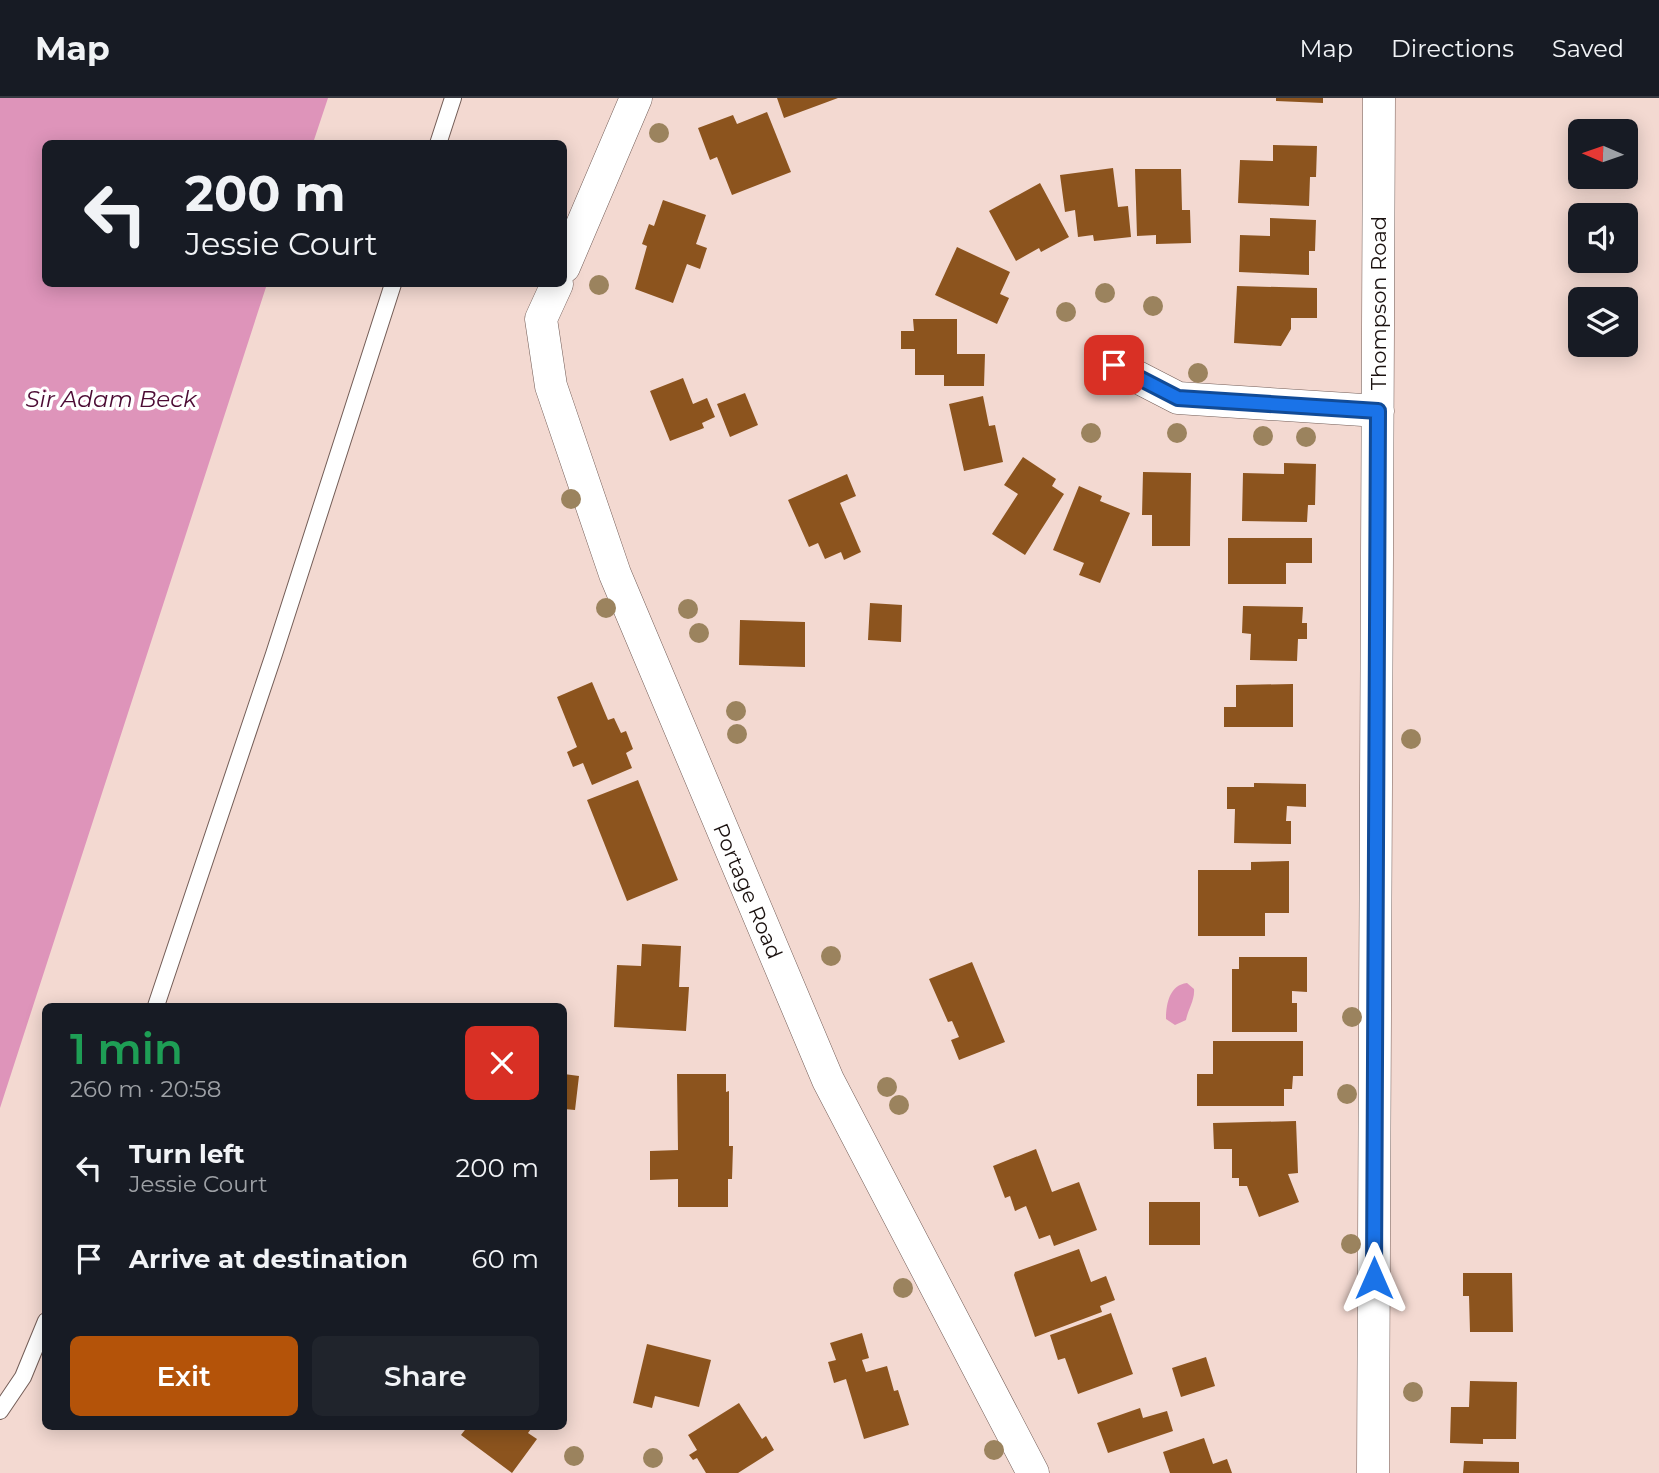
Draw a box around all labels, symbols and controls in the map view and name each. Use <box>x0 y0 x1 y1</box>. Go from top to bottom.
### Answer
text: Map <box>35 28 110 68</box>
text: Map <box>1300 34 1353 63</box>
text: Directions <box>1391 34 1514 63</box>
text: Saved <box>1552 34 1624 63</box>
north arrow <box>1568 119 1638 189</box>
map controls <box>1568 119 1638 357</box>
text: 200 m <box>185 164 346 223</box>
icon: left <box>70 168 161 259</box>
button: sound <box>1568 203 1638 273</box>
street label: Thompson Road <box>1366 216 1391 390</box>
text: Jessie Court <box>185 224 378 263</box>
button: layers <box>1568 287 1638 357</box>
pin <box>1084 335 1144 395</box>
icon: arrive <box>1095 346 1133 384</box>
water label: Sir Adam Beck <box>25 385 198 413</box>
street label: Portage Road <box>708 820 788 962</box>
text: 1 min <box>70 1023 183 1075</box>
button: close <box>465 1026 539 1100</box>
text: 260 m · 20:58 <box>70 1075 221 1103</box>
text: Turn left <box>129 1138 245 1170</box>
icon: left <box>70 1149 108 1187</box>
text: 200 m <box>455 1152 539 1184</box>
text: Jessie Court <box>129 1170 268 1198</box>
icon: arrive <box>70 1240 108 1278</box>
position arrow <box>1337 1241 1411 1315</box>
text: Arrive at destination <box>129 1243 408 1275</box>
text: 60 m <box>472 1243 539 1275</box>
button: Exit <box>70 1336 298 1416</box>
button: Share <box>312 1336 539 1416</box>

